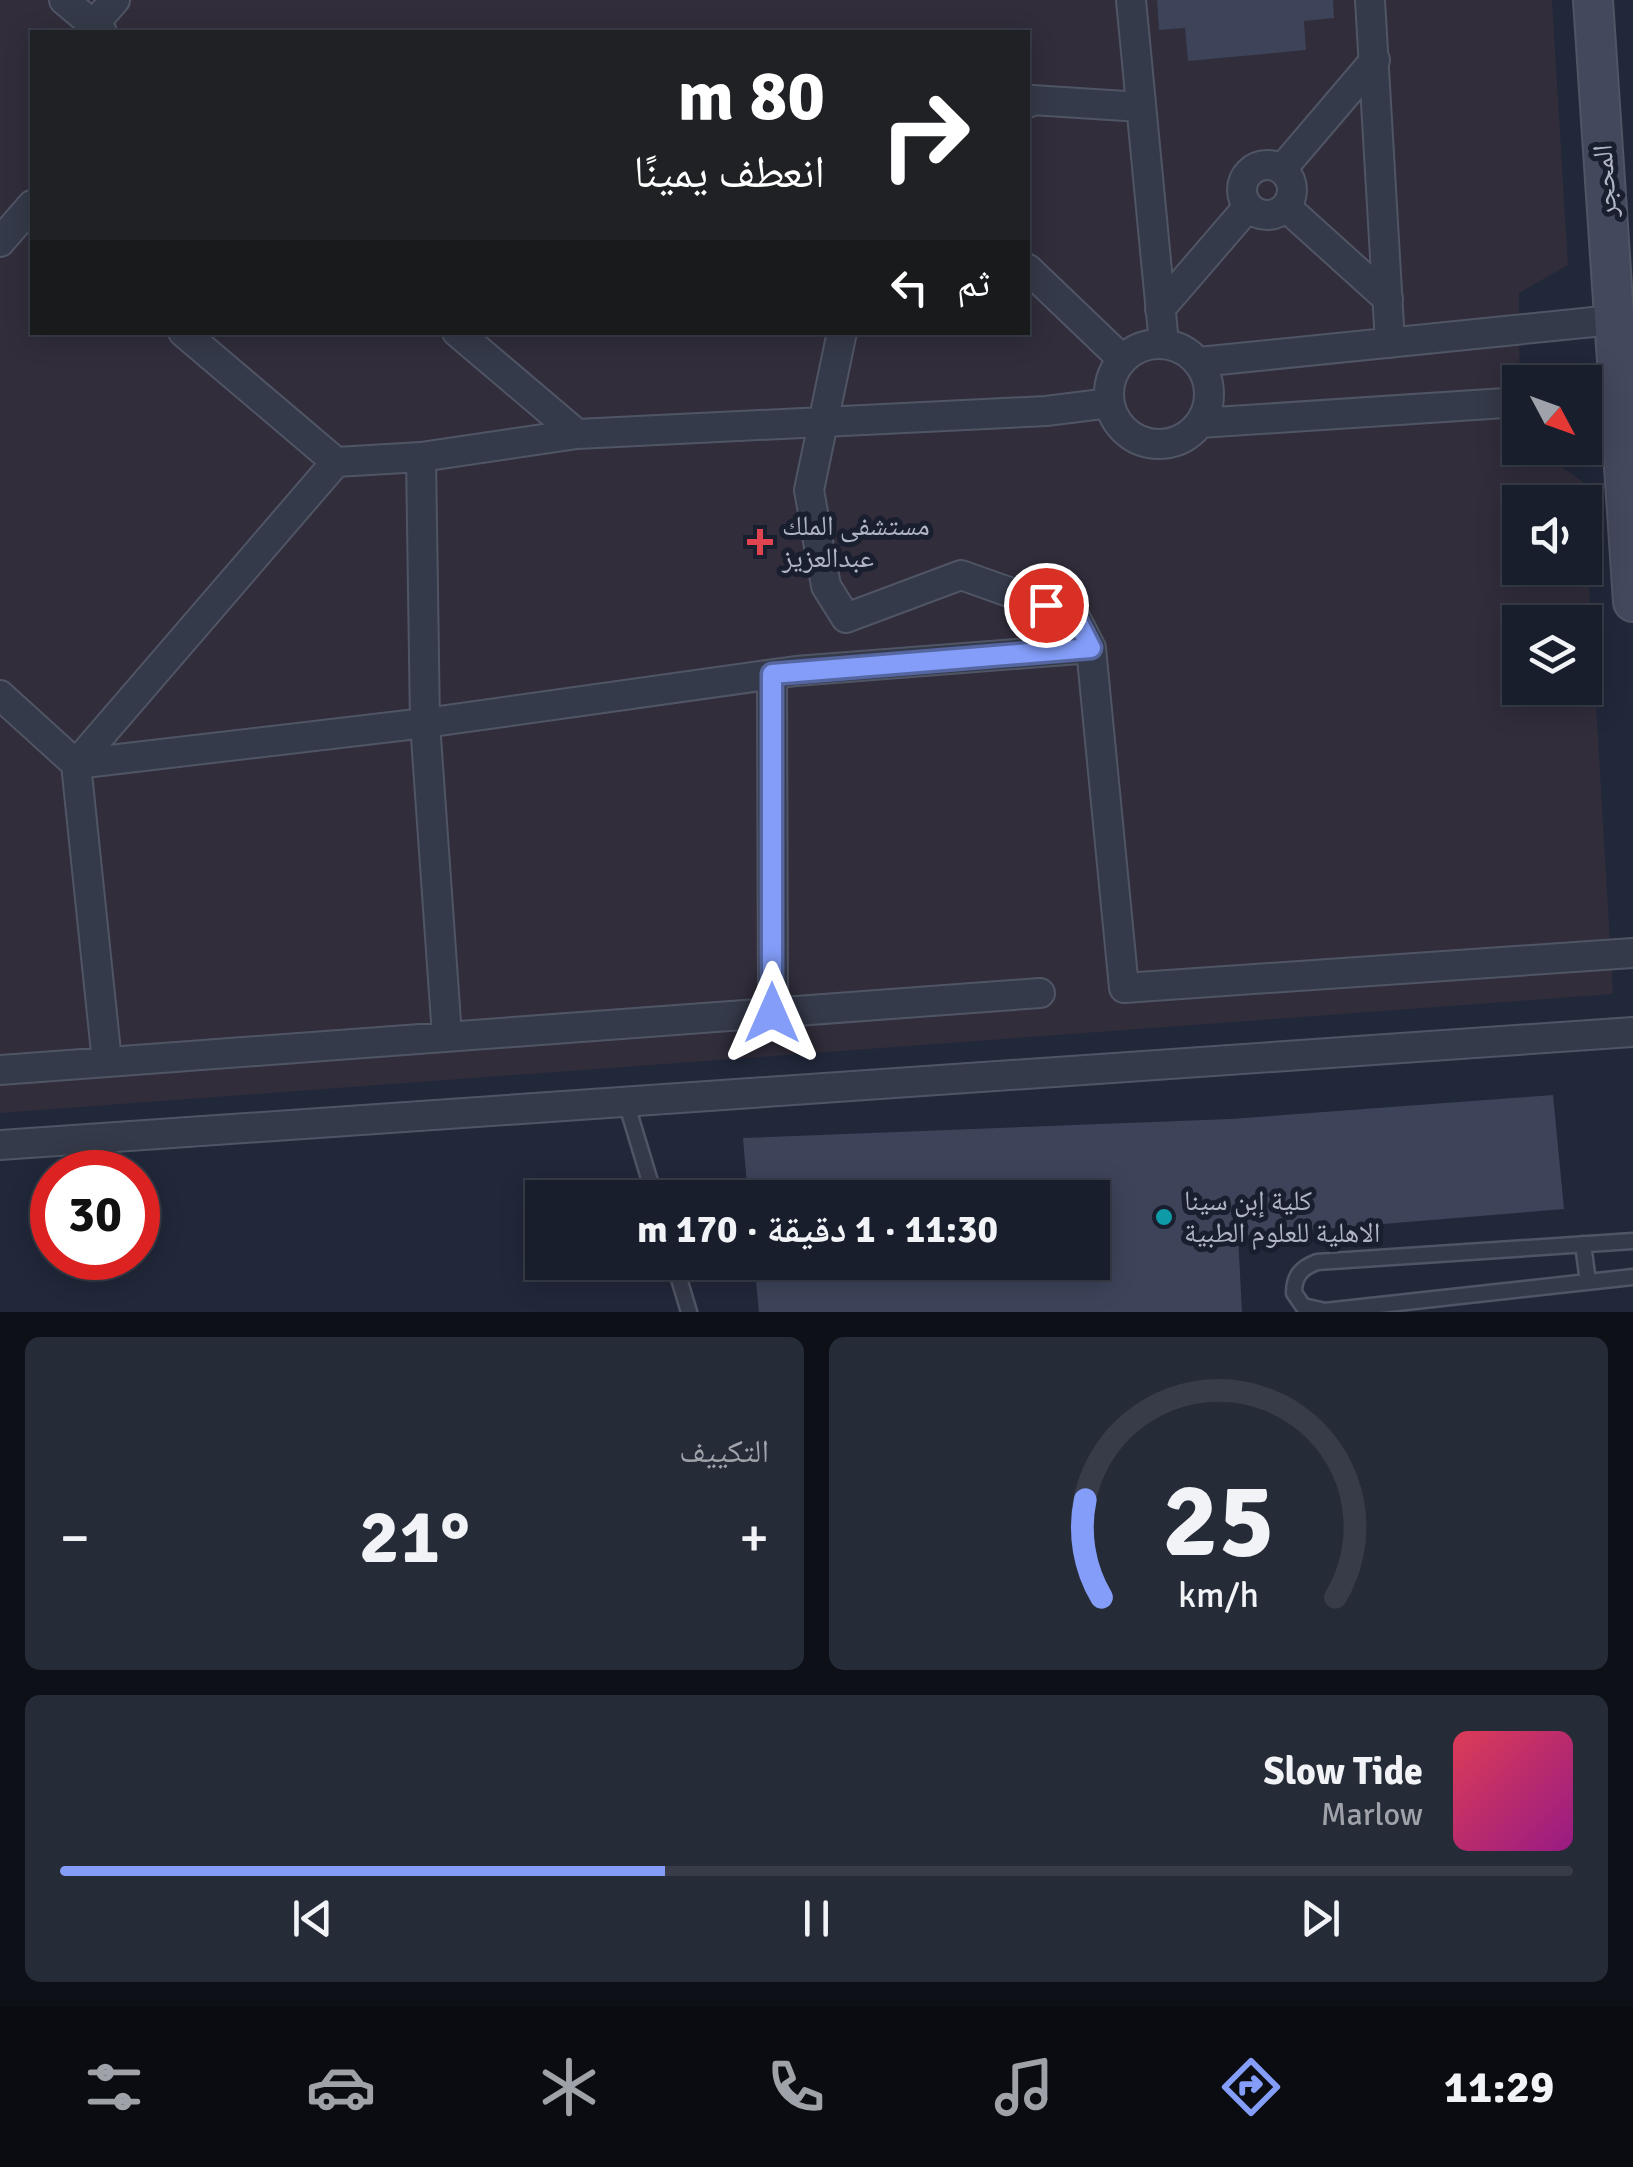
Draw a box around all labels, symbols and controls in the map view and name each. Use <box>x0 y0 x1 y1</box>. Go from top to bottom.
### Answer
text: 80 m <box>677 53 825 139</box>
icon: right <box>860 70 990 200</box>
street label: المحجر <box>1586 144 1625 219</box>
text: انعطف يمينًا <box>634 145 825 200</box>
icon: left <box>882 260 937 315</box>
text: ثم <box>957 260 990 307</box>
north arrow <box>1502 365 1602 465</box>
map controls <box>1502 365 1602 705</box>
button: sound <box>1502 485 1602 585</box>
place label: مستشفى الملك عبدالعزيز <box>781 509 930 575</box>
marker: مستشفى الملك عبدالعزيز <box>747 529 773 555</box>
pin <box>1004 563 1089 648</box>
icon: arrive <box>1019 578 1074 633</box>
button: layers <box>1502 605 1602 705</box>
position arrow <box>720 961 824 1065</box>
speed limit sign: 30 <box>30 1150 160 1280</box>
place label: كلية إبن سينا الاهلية للعلوم الطبية <box>1184 1184 1380 1251</box>
text: 11:30 · 1 دقيقة · 170 m <box>637 1206 998 1253</box>
marker: كلية إبن سينا الاهلية للعلوم الطبية <box>1153 1206 1175 1228</box>
text: التكييف <box>679 1432 769 1471</box>
text: 25 <box>1162 1457 1275 1585</box>
text: 21° <box>359 1491 470 1584</box>
text: − <box>60 1504 90 1572</box>
text: + <box>739 1504 769 1572</box>
text: km/h <box>1178 1573 1259 1617</box>
text: Slow Tide <box>1263 1748 1423 1795</box>
text: Marlow <box>1321 1795 1423 1834</box>
icon: previous <box>285 1891 340 1946</box>
icon: pause <box>789 1891 844 1946</box>
icon: next <box>1293 1891 1348 1946</box>
icon: filters <box>79 2052 149 2122</box>
icon: car <box>306 2052 376 2122</box>
icon: climate <box>534 2052 604 2122</box>
icon: phone <box>761 2052 831 2122</box>
icon: music <box>989 2052 1059 2122</box>
icon: directions <box>1216 2052 1286 2122</box>
text: 11:29 <box>1444 2060 1554 2115</box>

